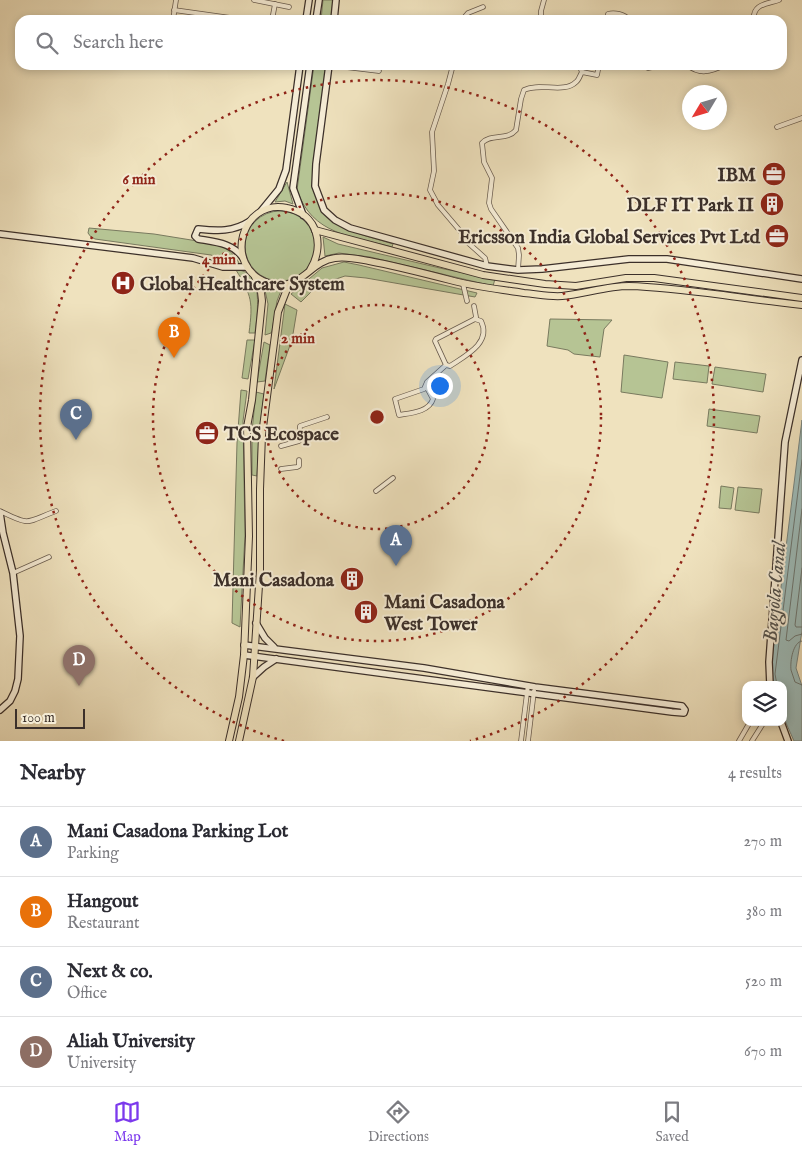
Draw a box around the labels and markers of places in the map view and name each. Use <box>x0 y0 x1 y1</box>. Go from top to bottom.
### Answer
office icon: IBM <box>761 161 787 187</box>
place label: IBM <box>717 164 756 188</box>
building icon: DLF IT Park II <box>759 191 785 217</box>
place label: DLF IT Park II <box>627 194 754 218</box>
office icon: Ericsson India Global Services Pvt Ltd <box>764 223 790 249</box>
place label: Ericsson India Global Services Pvt Ltd <box>458 226 761 250</box>
hospital icon: Global Healthcare System <box>110 270 136 296</box>
place label: Global Healthcare System <box>140 273 345 297</box>
pin: B <box>158 317 190 358</box>
pin: C <box>60 399 92 440</box>
centre of rings <box>368 408 386 426</box>
office icon: TCS Ecospace <box>194 420 220 446</box>
place label: TCS Ecospace <box>223 423 339 447</box>
pin: A <box>380 525 412 566</box>
building icon: Mani Casadona <box>339 566 365 592</box>
place label: Mani Casadona <box>213 569 335 593</box>
place label: Mani Casadona West Tower <box>383 591 506 637</box>
building icon: Mani Casadona West Tower <box>353 599 379 625</box>
pin: D <box>63 645 95 686</box>

